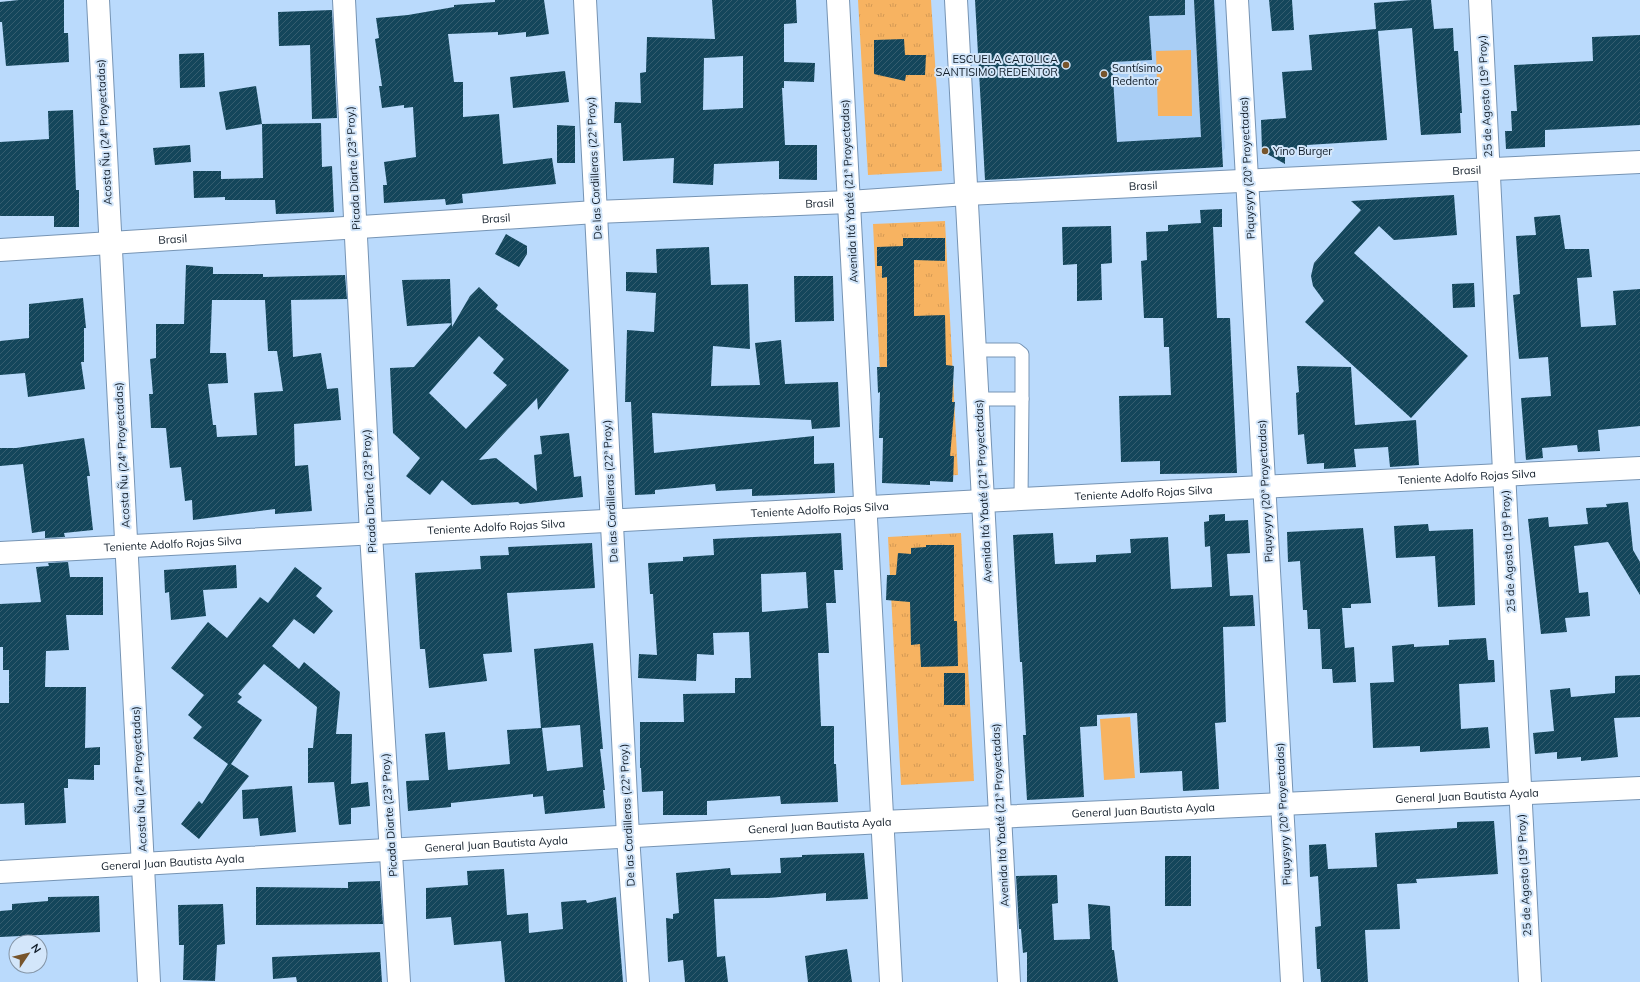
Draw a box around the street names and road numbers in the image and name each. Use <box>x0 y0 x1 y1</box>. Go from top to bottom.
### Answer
street label: 25 de Agosto (19ª Proy.) <box>1475 34 1495 158</box>
street label: Acosta Ñu (24ª Proyectadas) <box>93 59 115 205</box>
street label: De las Cordilleras (22ª Proy.) <box>583 96 605 240</box>
street label: Piquysyry (20ª Proyectadas) <box>1236 96 1258 240</box>
street label: Avenida Itá Ybaté (21ª Proyectadas) <box>837 99 861 283</box>
street label: Picada Diarte (23ª Proy.) <box>343 106 363 230</box>
street label: Brasil <box>1452 163 1481 178</box>
street label: Brasil <box>1128 178 1158 193</box>
street label: Brasil <box>805 196 834 211</box>
street label: Brasil <box>481 210 511 226</box>
street label: Brasil <box>158 231 187 247</box>
street label: Acosta Ñu (24ª Proyectadas) <box>111 382 133 528</box>
street label: Avenida Itá Ybaté (21ª Proyectadas) <box>971 399 995 583</box>
street label: De las Cordilleras (22ª Proy.) <box>599 419 621 563</box>
street label: Piquysyry (20ª Proyectadas) <box>1254 419 1276 563</box>
street label: Picada Diarte (23ª Proy.) <box>359 429 379 553</box>
street label: Teniente Adolfo Rojas Silva <box>1398 466 1536 487</box>
street label: Teniente Adolfo Rojas Silva <box>1074 482 1213 503</box>
street label: 25 de Agosto (19ª Proy.) <box>1498 489 1518 613</box>
street label: Teniente Adolfo Rojas Silva <box>751 499 889 520</box>
street label: Teniente Adolfo Rojas Silva <box>427 516 566 537</box>
street label: Teniente Adolfo Rojas Silva <box>103 533 242 554</box>
street label: Acosta Ñu (24ª Proyectadas) <box>128 706 150 852</box>
street label: Avenida Itá Ybaté (21ª Proyectadas) <box>988 723 1012 907</box>
street label: Piquysyry (20ª Proyectadas) <box>1272 742 1294 886</box>
street label: De las Cordilleras (22ª Proy.) <box>616 743 638 887</box>
street label: Picada Diarte (23ª Proy.) <box>378 753 400 877</box>
street label: General Juan Bautista Ayala <box>1395 786 1539 806</box>
street label: General Juan Bautista Ayala <box>1071 800 1215 820</box>
street label: 25 de Agosto (19ª Proy.) <box>1514 813 1534 937</box>
street label: General Juan Bautista Ayala <box>748 815 892 837</box>
street label: General Juan Bautista Ayala <box>424 833 568 855</box>
street label: General Juan Bautista Ayala <box>101 851 245 873</box>

